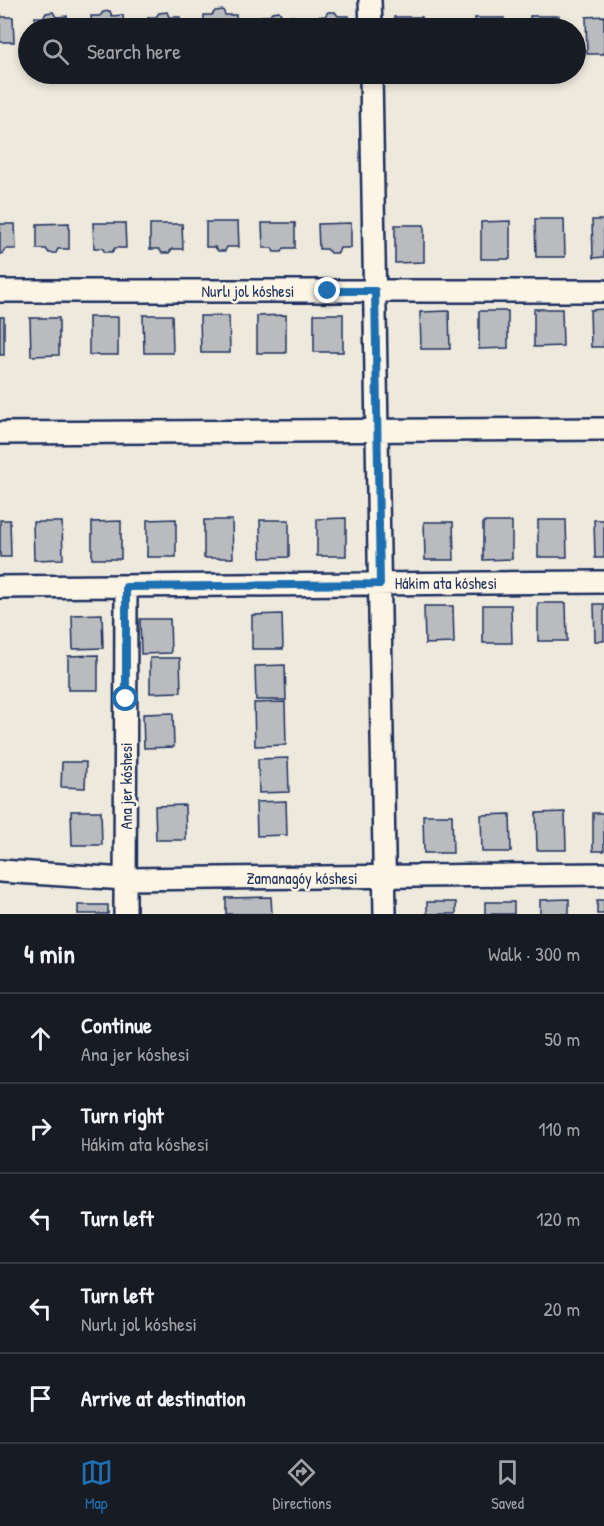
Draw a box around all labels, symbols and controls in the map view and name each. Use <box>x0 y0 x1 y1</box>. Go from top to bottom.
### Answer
search box <box>18 18 586 84</box>
icon: search <box>39 35 72 68</box>
text: Search here <box>87 36 181 66</box>
route end <box>314 277 340 303</box>
street label: Nurlı jol kóshesi <box>202 280 294 302</box>
street label: Hákim ata kóshesi <box>395 572 497 594</box>
route start <box>112 685 138 711</box>
street label: Ana jer kóshesi <box>115 742 137 830</box>
street label: Zamanagóy kóshesi <box>246 867 358 889</box>
text: 4 min <box>24 936 75 971</box>
text: Walk · 300 m <box>488 940 580 967</box>
text: Continue <box>81 1010 152 1040</box>
icon: ahead <box>24 1022 57 1055</box>
text: 50 m <box>544 1025 580 1052</box>
text: Ana jer kóshesi <box>81 1040 190 1067</box>
text: Turn right <box>81 1100 164 1130</box>
icon: right <box>24 1112 57 1145</box>
text: 110 m <box>538 1115 580 1142</box>
text: Hákim ata kóshesi <box>81 1130 209 1157</box>
icon: left <box>24 1202 57 1235</box>
text: Turn left <box>81 1203 154 1233</box>
text: 120 m <box>536 1205 580 1232</box>
text: Turn left <box>81 1280 154 1310</box>
icon: left <box>24 1292 57 1325</box>
text: 20 m <box>543 1295 580 1322</box>
text: Nurlı jol kóshesi <box>81 1310 197 1337</box>
icon: arrive <box>24 1382 57 1415</box>
text: Arrive at destination <box>81 1383 246 1413</box>
tab: Map <box>80 1456 113 1514</box>
tab: Directions <box>273 1456 331 1514</box>
tab: Saved <box>491 1456 524 1514</box>

